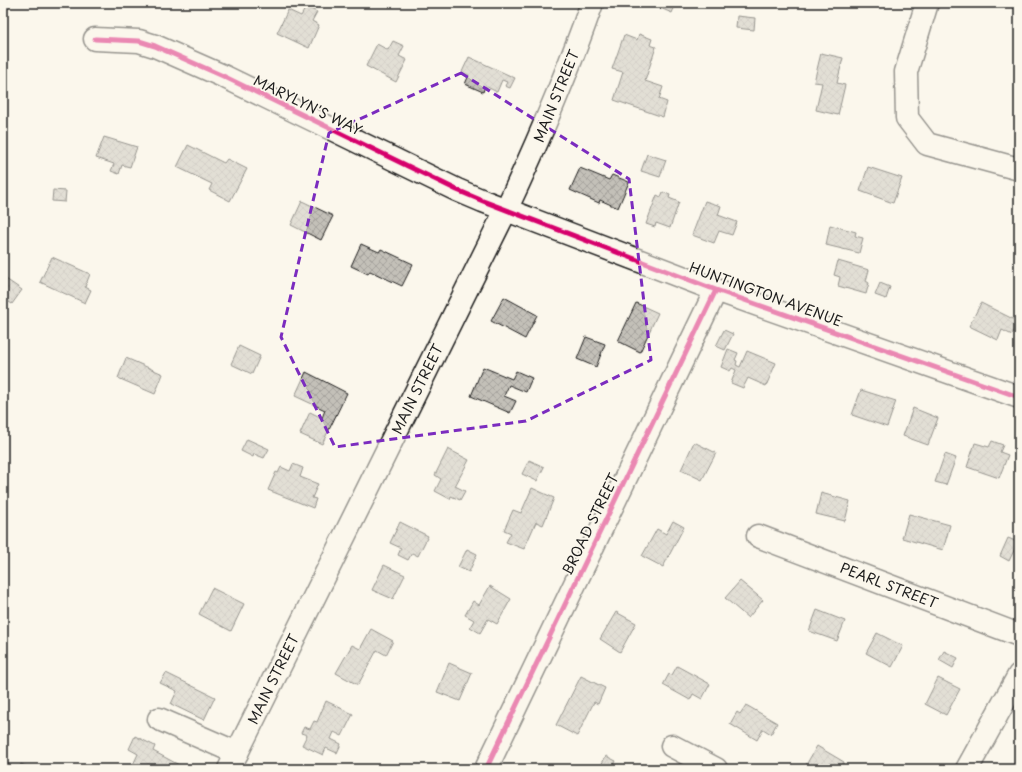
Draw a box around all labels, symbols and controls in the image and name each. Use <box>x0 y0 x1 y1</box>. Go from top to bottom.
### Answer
street label: MAIN STREET <box>528 46 584 145</box>
street label: MARYLYN'S WAY <box>250 70 366 140</box>
street label: HUNTINGTON AVENUE <box>687 257 845 331</box>
street label: MAIN STREET <box>386 340 448 438</box>
street label: BROAD STREET <box>556 469 624 578</box>
street label: PEARL STREET <box>837 557 941 613</box>
street label: MAIN STREET <box>242 630 304 728</box>

